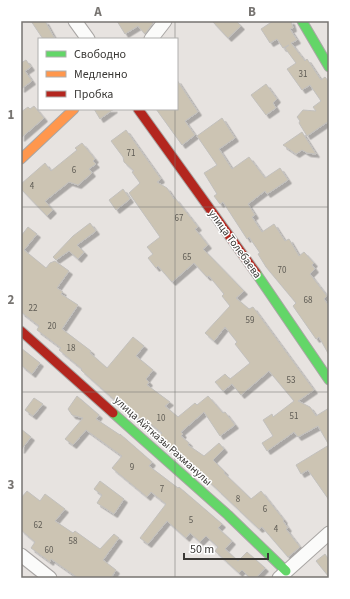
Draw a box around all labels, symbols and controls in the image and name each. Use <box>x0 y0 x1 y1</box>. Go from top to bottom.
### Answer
text: A <box>93 3 102 21</box>
text: B <box>248 3 256 21</box>
legend <box>38 38 178 110</box>
text: Свободно <box>74 46 126 63</box>
text: Медленно <box>74 66 128 83</box>
house number: 31 <box>299 68 307 81</box>
text: Пробка <box>74 86 113 103</box>
text: 1 <box>8 106 15 124</box>
house number: 71 <box>127 147 135 160</box>
house number: 6 <box>72 164 77 177</box>
house number: 4 <box>30 180 35 193</box>
street label: улица Толебаева <box>205 207 265 281</box>
house number: 67 <box>175 212 184 225</box>
house number: 65 <box>183 251 192 264</box>
house number: 70 <box>278 264 287 277</box>
text: 2 <box>8 291 15 309</box>
house number: 68 <box>304 294 313 307</box>
house number: 22 <box>29 302 38 315</box>
house number: 59 <box>246 314 255 327</box>
house number: 20 <box>48 320 57 333</box>
house number: 18 <box>67 342 76 355</box>
house number: 53 <box>287 374 296 387</box>
street label: улица Айтказы Рахманулы <box>111 393 215 489</box>
house number: 51 <box>290 410 298 423</box>
house number: 10 <box>157 412 166 425</box>
house number: 9 <box>130 461 135 474</box>
text: 3 <box>8 476 15 494</box>
house number: 7 <box>160 483 165 496</box>
house number: 8 <box>236 493 241 506</box>
house number: 6 <box>263 503 268 516</box>
house number: 5 <box>189 514 194 527</box>
house number: 62 <box>34 519 43 532</box>
house number: 4 <box>274 523 279 536</box>
house number: 58 <box>69 535 78 548</box>
scale bar <box>184 535 268 561</box>
text: 50 m <box>190 541 214 558</box>
house number: 60 <box>45 544 54 557</box>

